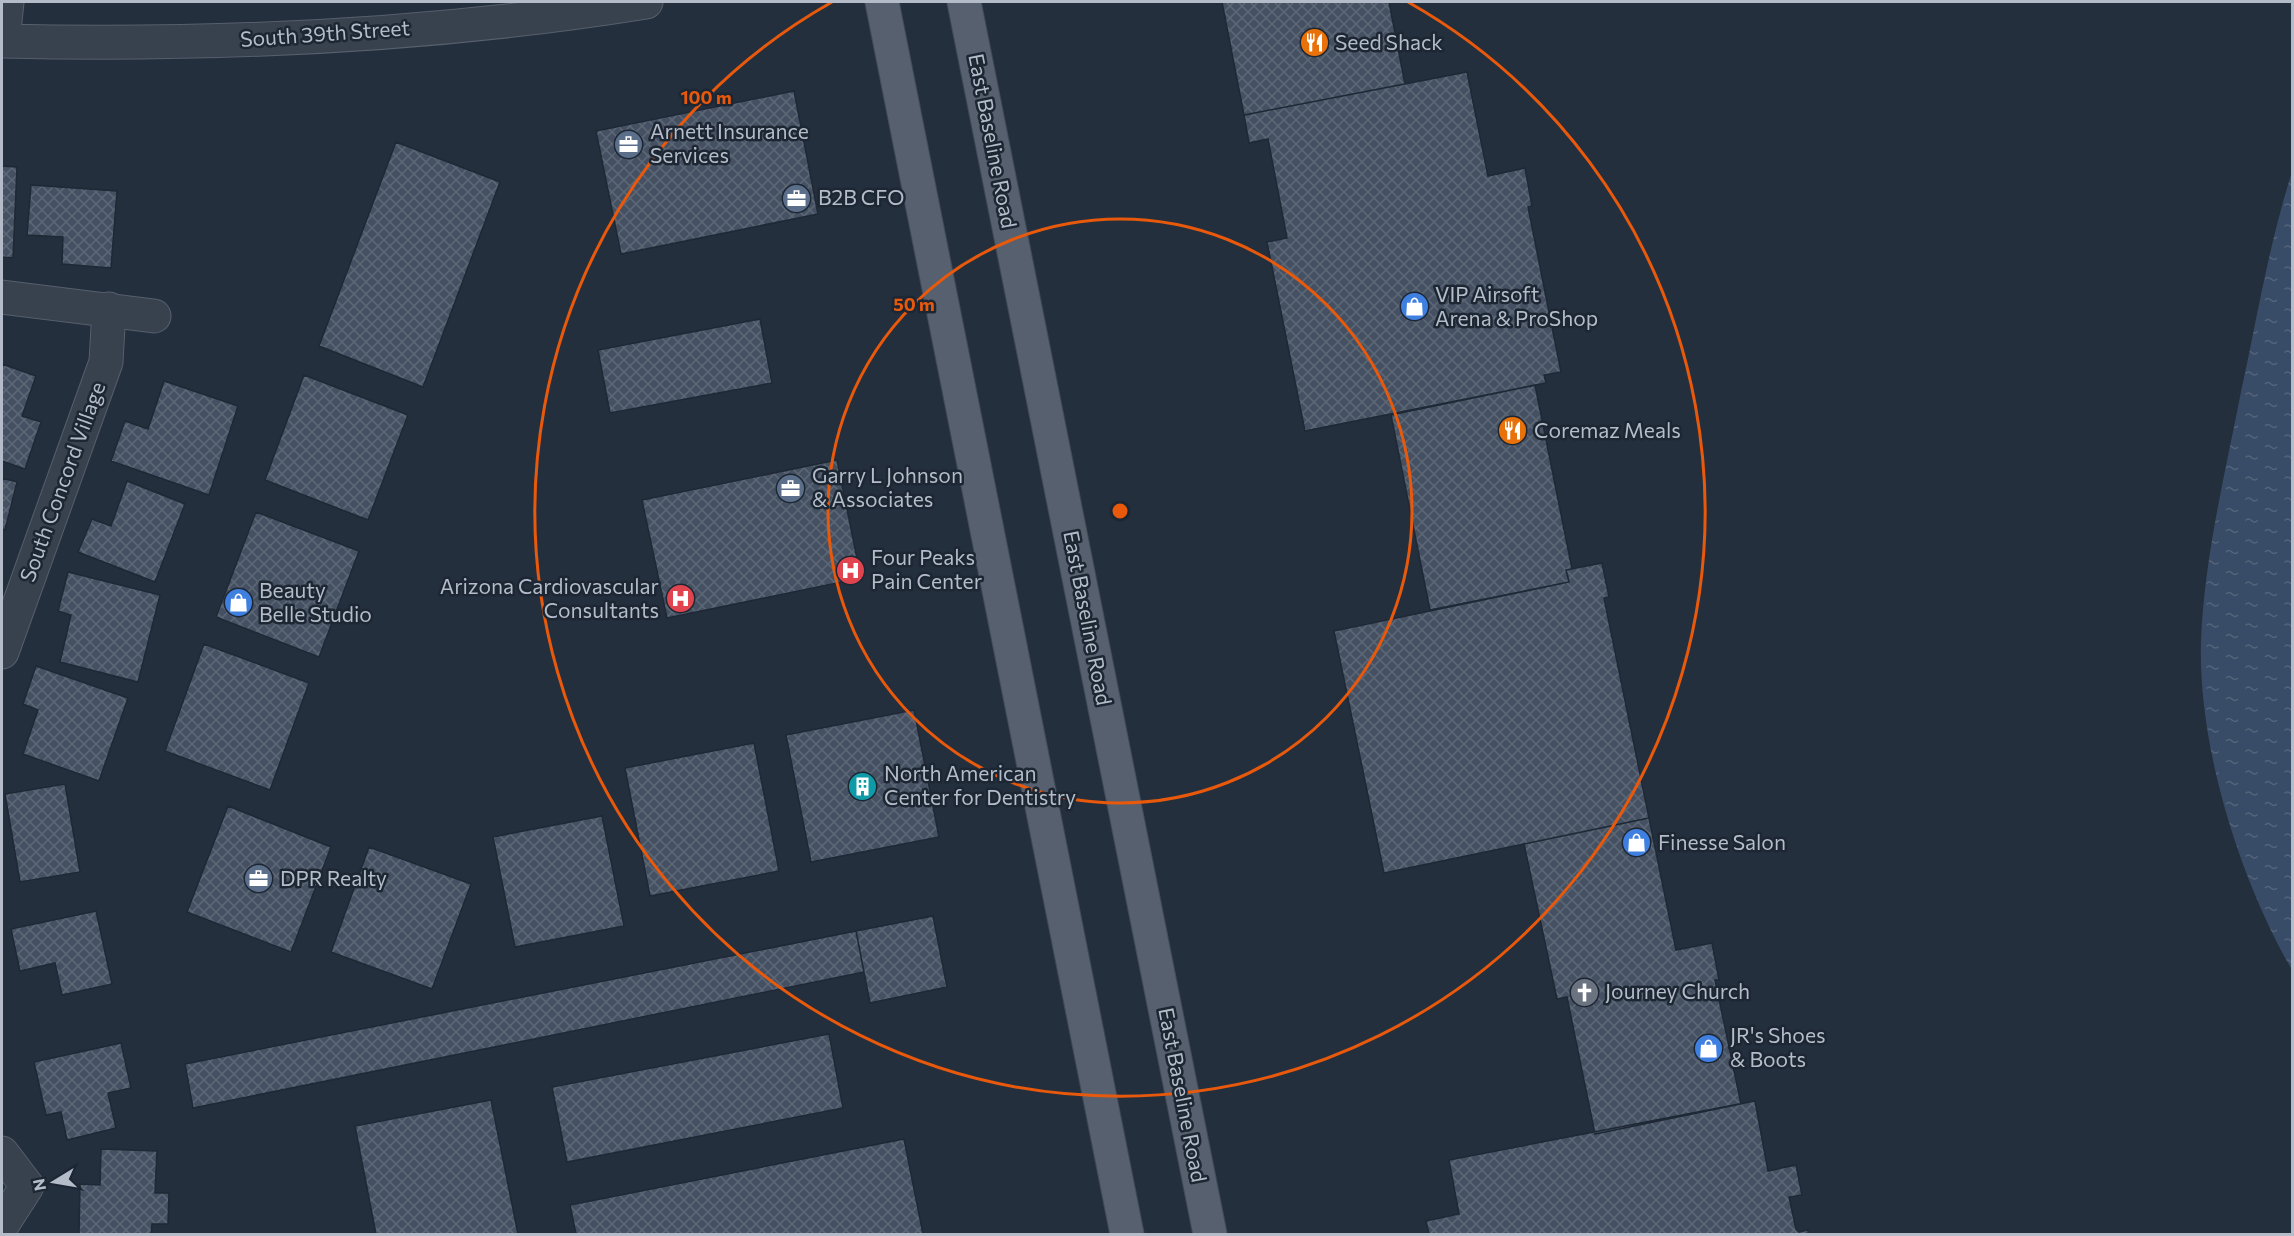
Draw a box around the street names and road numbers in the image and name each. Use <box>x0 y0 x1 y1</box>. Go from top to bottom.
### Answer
street label: South 39th Street <box>239 14 411 51</box>
street label: East Baseline Road <box>964 51 1023 230</box>
street label: South Concord Village <box>14 378 109 585</box>
street label: East Baseline Road <box>1059 528 1118 707</box>
street label: East Baseline Road <box>1154 1005 1213 1184</box>

